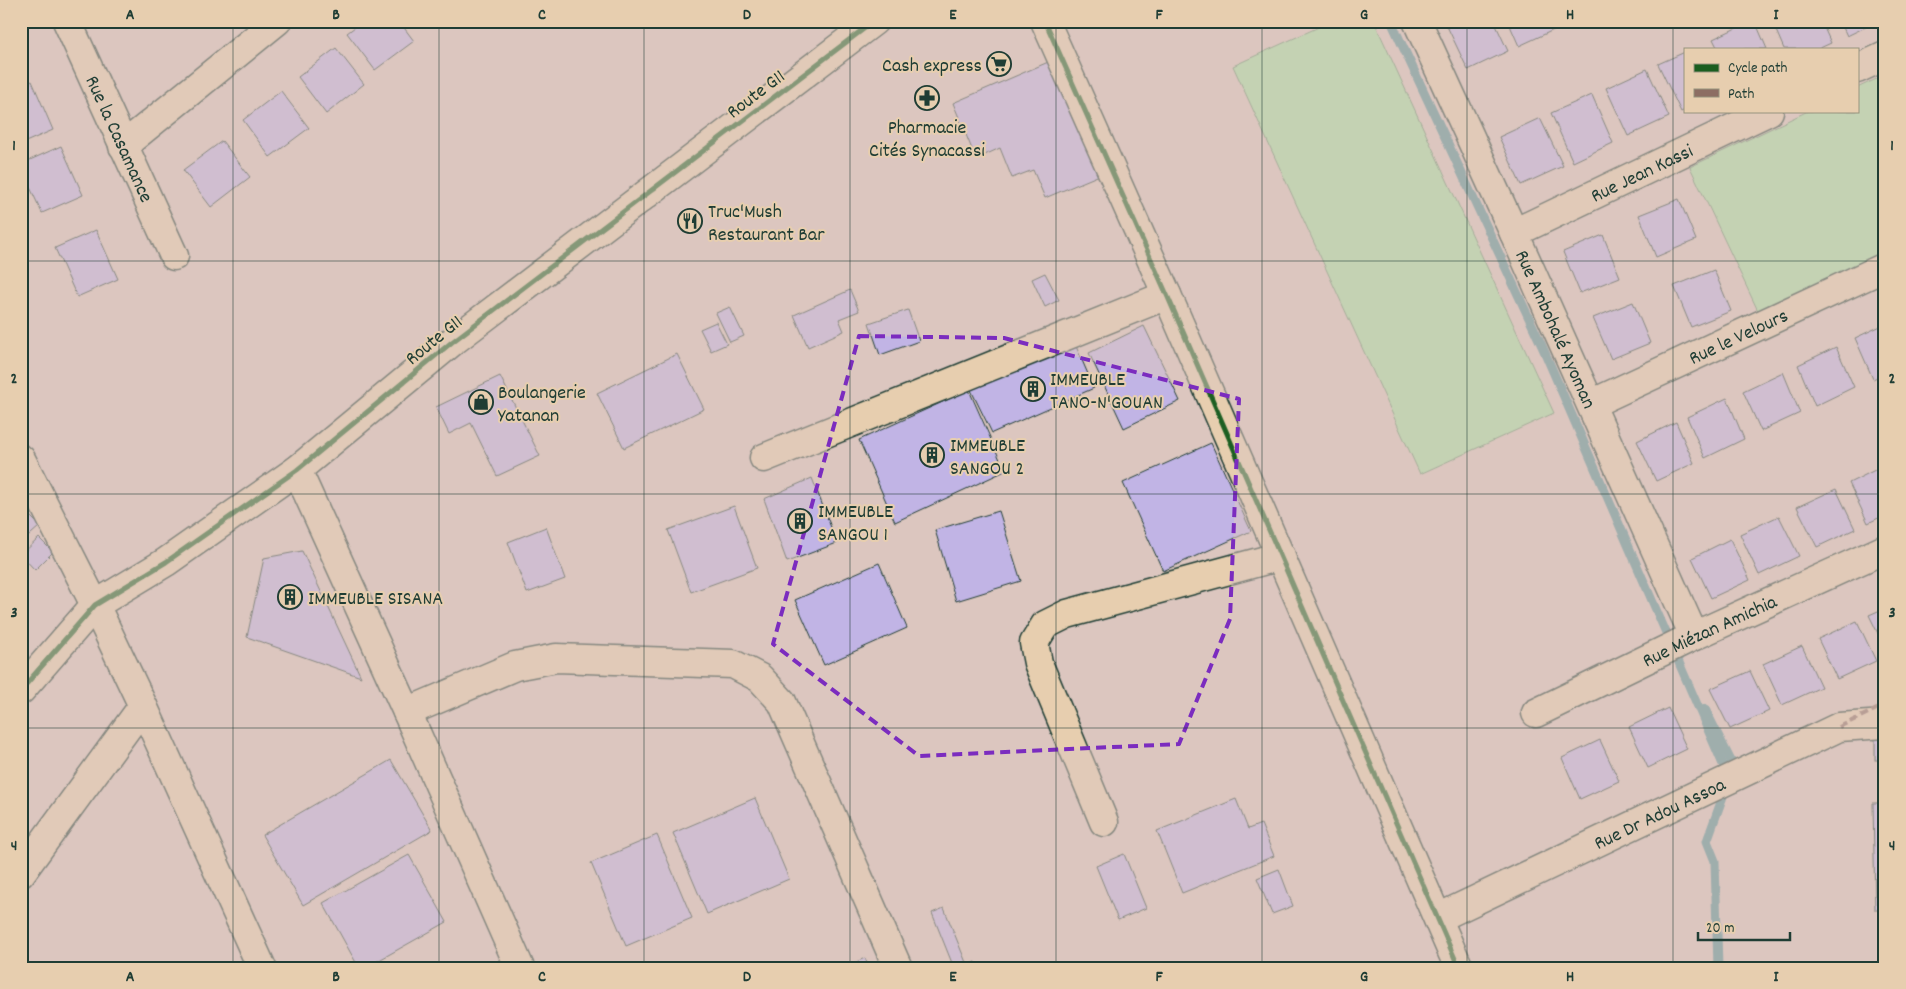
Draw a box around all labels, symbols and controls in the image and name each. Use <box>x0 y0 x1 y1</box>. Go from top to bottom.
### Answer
text: A <box>126 4 135 27</box>
text: B <box>332 4 340 27</box>
text: C <box>538 4 546 27</box>
text: D <box>743 4 752 27</box>
text: E <box>949 4 957 27</box>
text: F <box>1155 4 1163 27</box>
text: G <box>1360 4 1368 27</box>
text: H <box>1566 4 1574 27</box>
text: I <box>1774 4 1780 27</box>
legend <box>1684 48 1858 112</box>
supermarket icon: Cash express <box>986 51 1012 77</box>
place label: Cash express <box>882 53 982 81</box>
text: Cycle path <box>1728 58 1788 80</box>
street label: Route G11 <box>722 64 792 127</box>
street label: Rue la Casamance <box>77 72 159 208</box>
text: Path <box>1728 84 1754 106</box>
pharmacy icon: Pharmacie Cités Synacassi <box>914 85 940 111</box>
place label: Pharmacie Cités Synacassi <box>869 115 985 166</box>
text: 1 <box>12 135 16 158</box>
text: 1 <box>1890 135 1894 158</box>
street label: Rue Jean Kassi <box>1587 138 1699 211</box>
place label: Truc'Mush Restaurant Bar <box>708 199 825 250</box>
restaurant icon: Truc'Mush Restaurant Bar <box>677 208 703 234</box>
street label: Rue Ambohalé Ayoman <box>1506 246 1602 414</box>
street label: Rue le Velours <box>1685 303 1793 373</box>
street label: Route G11 <box>400 309 470 373</box>
place label: IMMEUBLE TANO-N'GOUAN <box>1050 367 1163 418</box>
text: 2 <box>11 368 18 391</box>
text: 2 <box>1889 368 1896 391</box>
building icon: IMMEUBLE TANO-N'GOUAN <box>1020 376 1046 402</box>
place label: Boulangerie Yatanan <box>498 380 586 431</box>
shop icon: Boulangerie Yatanan <box>468 389 494 415</box>
place label: IMMEUBLE SANGOU 2 <box>950 433 1025 484</box>
building icon: IMMEUBLE SANGOU 2 <box>919 442 945 468</box>
place label: IMMEUBLE SANGOU 1 <box>818 499 893 550</box>
building icon: IMMEUBLE SANGOU 1 <box>787 508 813 534</box>
building icon: IMMEUBLE SISANA <box>277 584 303 610</box>
place label: IMMEUBLE SISANA <box>308 586 443 614</box>
street label: Rue Miézan Amichia <box>1638 589 1782 676</box>
text: 3 <box>10 602 18 625</box>
text: 3 <box>1888 602 1896 625</box>
street label: Rue Dr Adou Assoa <box>1590 772 1731 859</box>
text: 4 <box>11 835 17 858</box>
text: 4 <box>1889 835 1895 858</box>
scale bar <box>1698 909 1791 941</box>
text: 20 m <box>1706 918 1734 940</box>
text: A <box>126 966 135 989</box>
text: B <box>332 966 340 989</box>
text: C <box>538 966 546 989</box>
text: D <box>743 966 752 989</box>
text: E <box>949 966 957 989</box>
text: F <box>1155 966 1163 989</box>
text: G <box>1360 966 1368 989</box>
text: H <box>1566 966 1574 989</box>
text: I <box>1774 966 1780 989</box>

